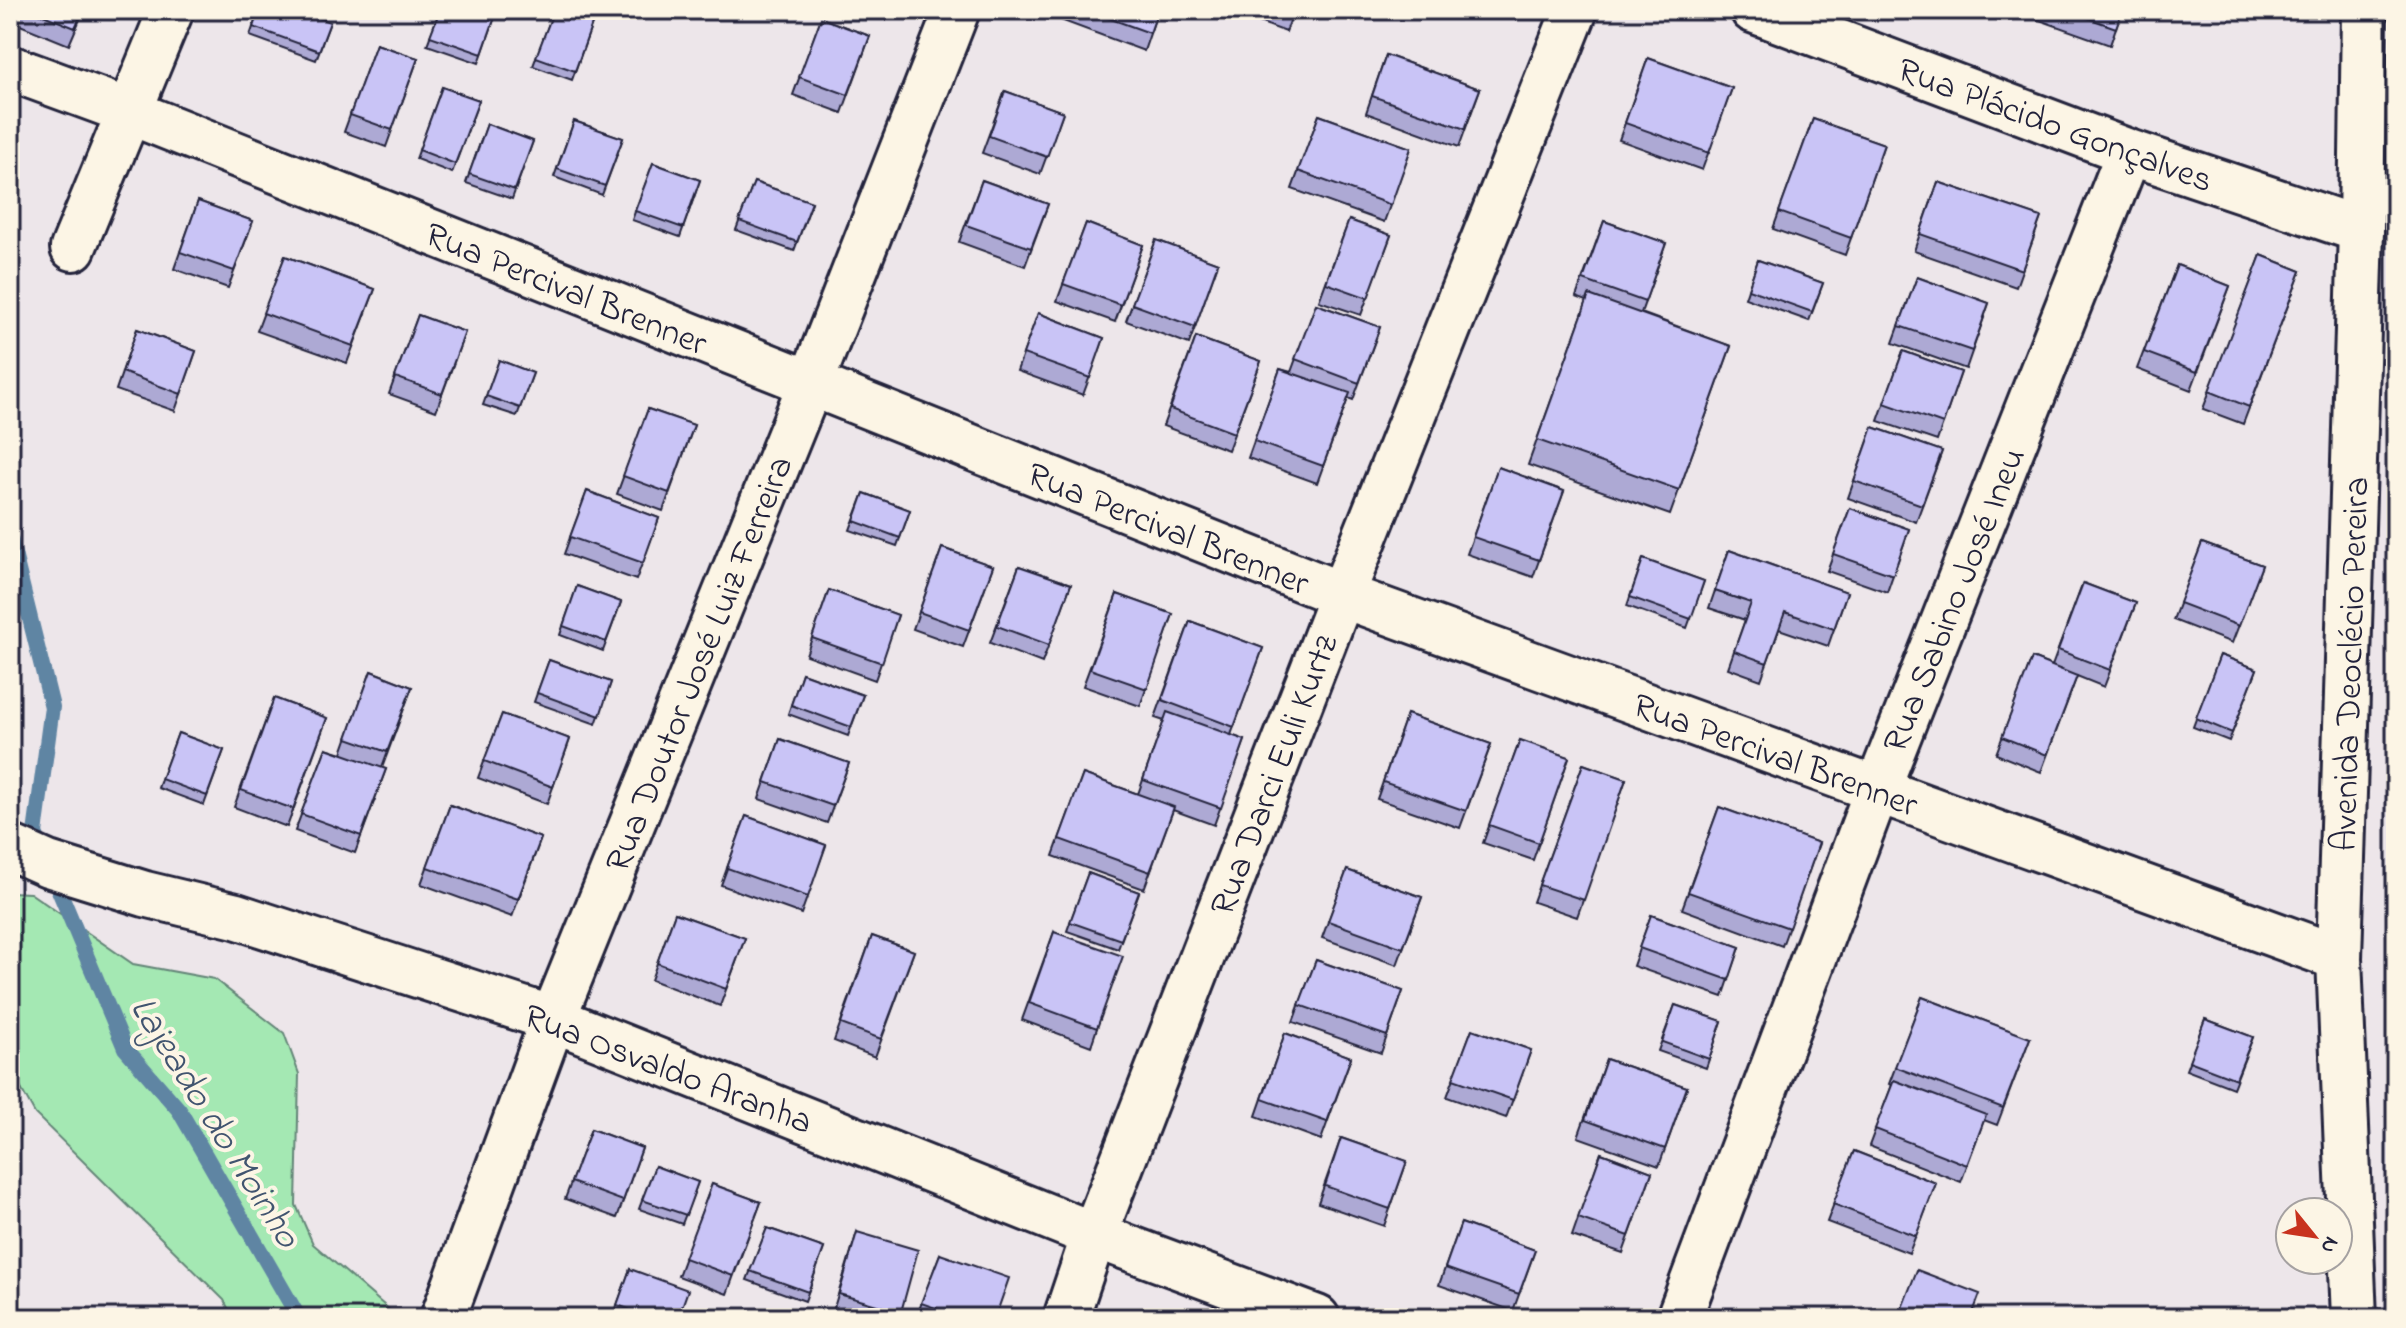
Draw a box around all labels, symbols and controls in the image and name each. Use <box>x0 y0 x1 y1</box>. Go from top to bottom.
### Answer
street label: Rua Plácido Gonçalves <box>1889 46 2220 209</box>
street label: Rua Percival Brenner <box>416 210 715 372</box>
street label: Rua Sabino José Ineu <box>1871 440 2042 761</box>
street label: Rua Doutor José Luiz Ferreira <box>593 449 809 881</box>
street label: Rua Percival Brenner <box>1018 450 1317 612</box>
street label: Avenida Deoclécio Pereira <box>2319 476 2386 852</box>
street label: Rua Darci Euli Kurtz <box>1198 626 1355 924</box>
street label: Rua Percival Brenner <box>1624 681 1925 834</box>
water label: Lajeado do Moinho <box>114 987 314 1261</box>
street label: Rua Osvaldo Aranha <box>515 992 819 1151</box>
north arrow <box>2274 1196 2354 1276</box>
text: N <box>2311 1230 2346 1259</box>

